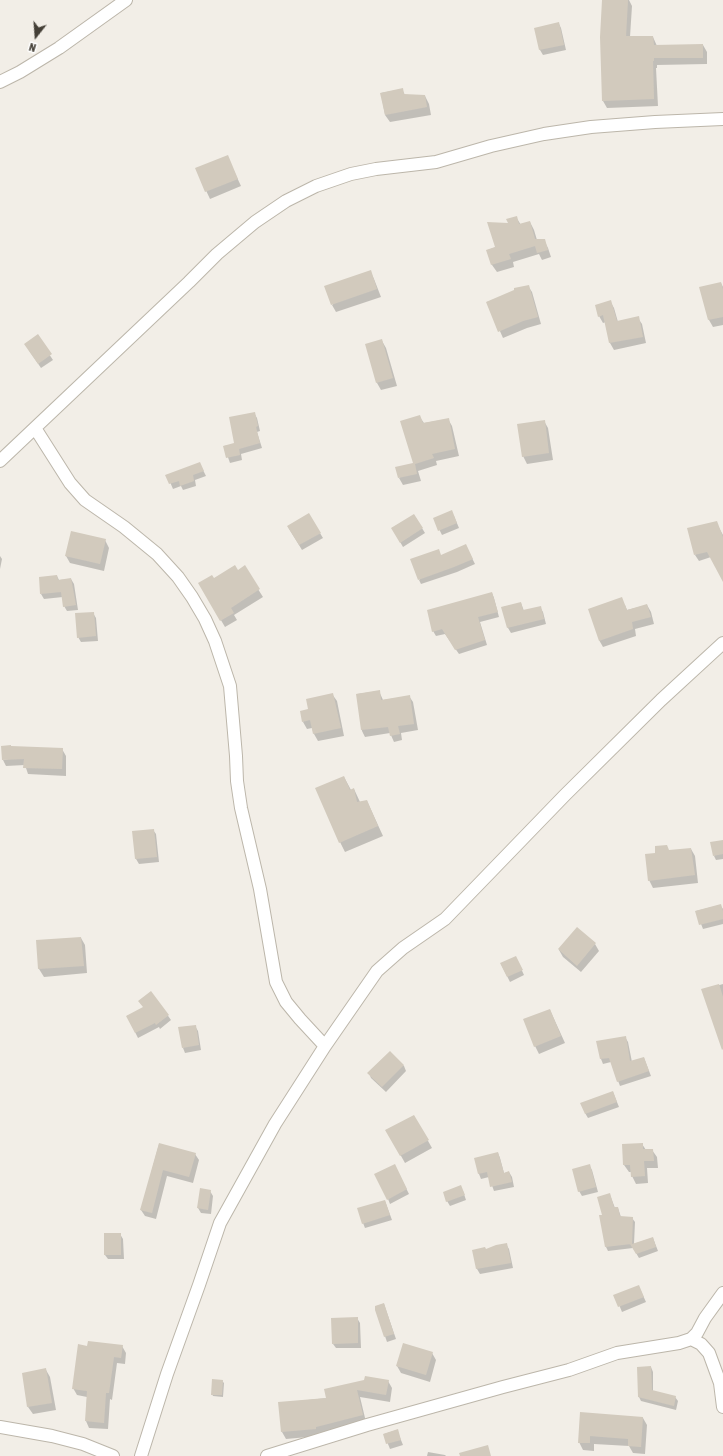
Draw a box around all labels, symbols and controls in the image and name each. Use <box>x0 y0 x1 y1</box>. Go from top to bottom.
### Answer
north arrow <box>16 16 56 56</box>
text: N <box>28 41 37 54</box>

